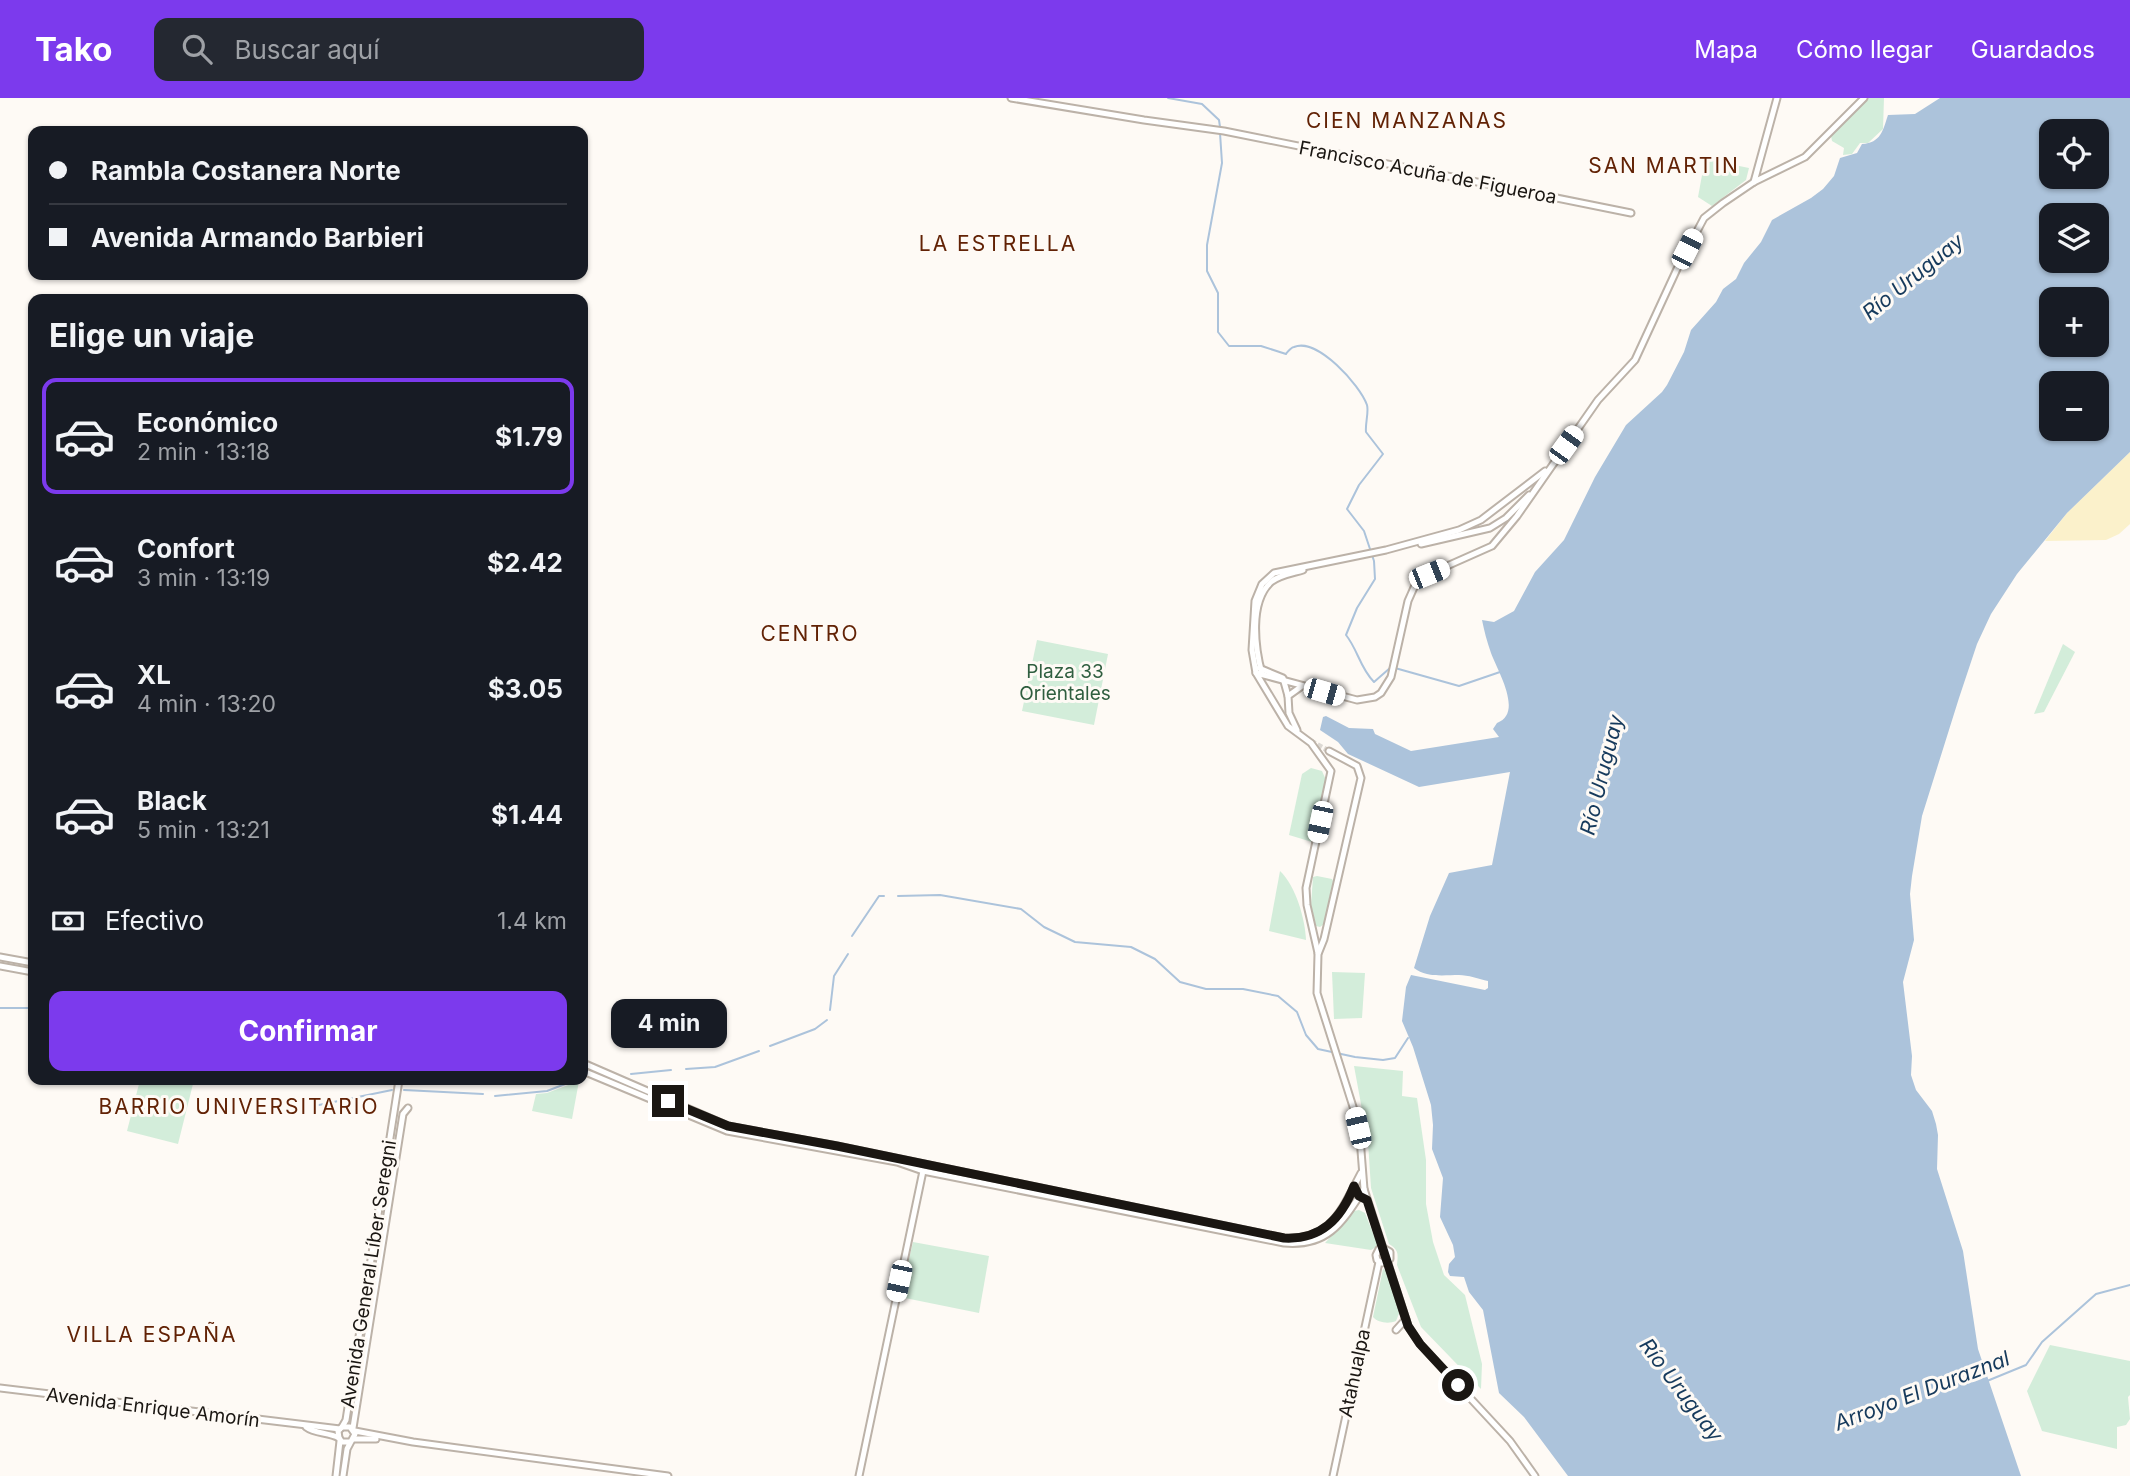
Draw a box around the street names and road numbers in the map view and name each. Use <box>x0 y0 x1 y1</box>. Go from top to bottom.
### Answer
street label: Francisco Acuña de Figueroa <box>1297 136 1559 209</box>
street label: Avenida General Líber Seregni <box>336 1138 401 1410</box>
street label: Atahualpa <box>1334 1327 1375 1419</box>
street label: Avenida Enrique Amorín <box>45 1383 261 1432</box>

